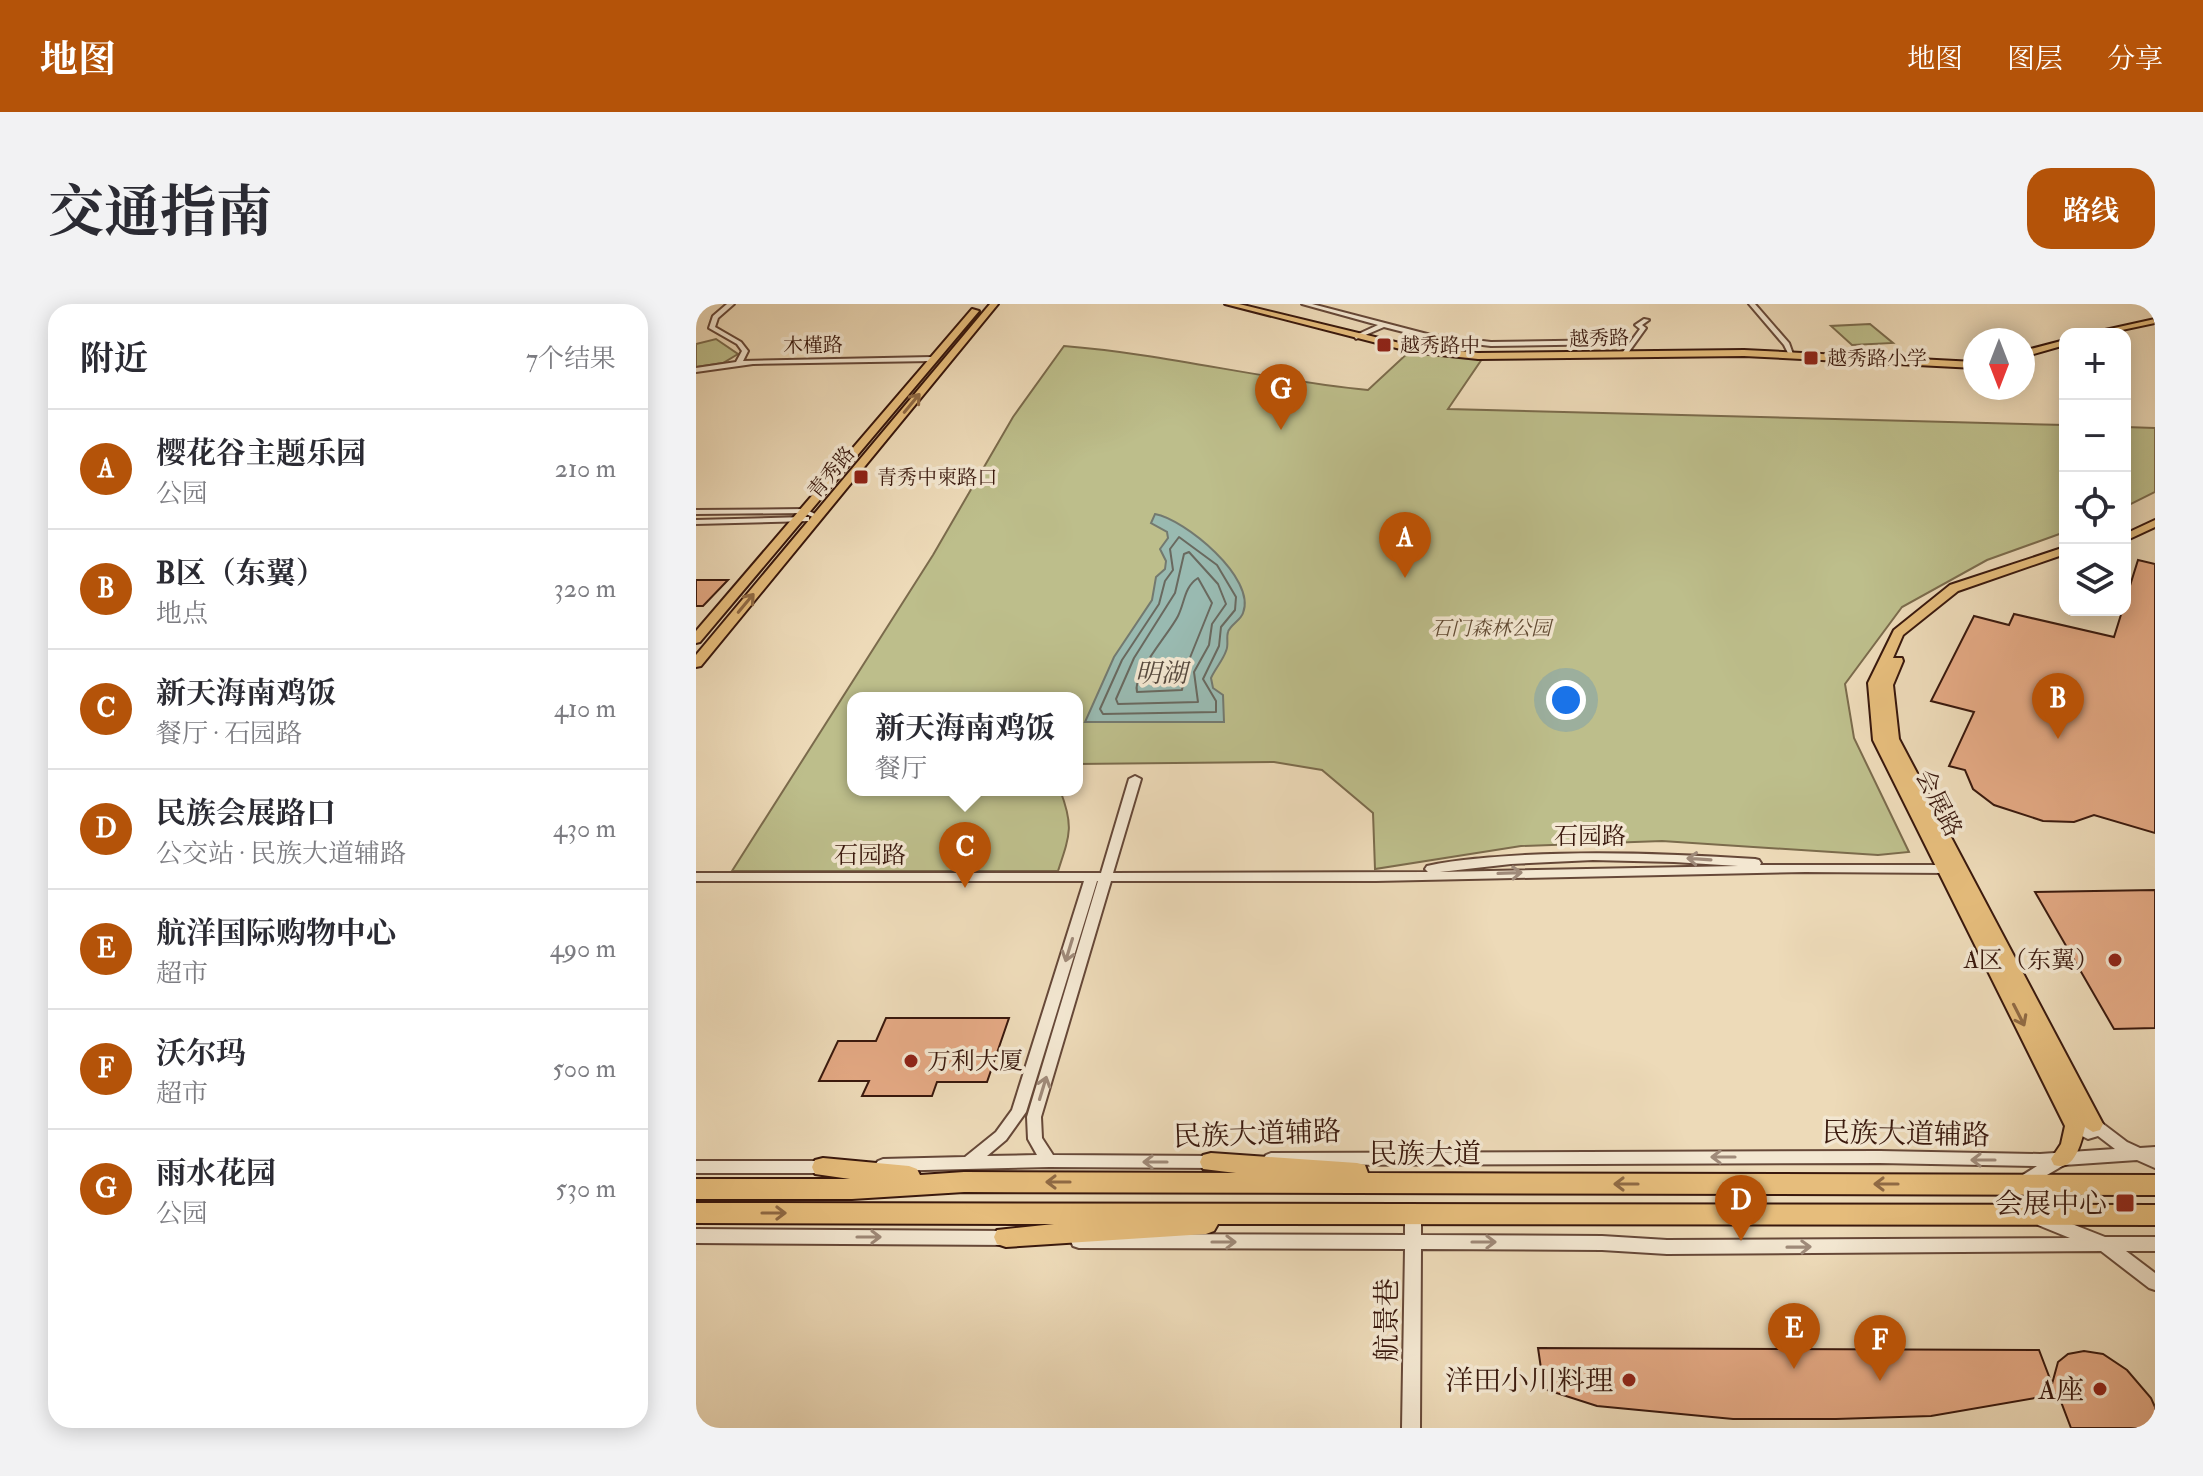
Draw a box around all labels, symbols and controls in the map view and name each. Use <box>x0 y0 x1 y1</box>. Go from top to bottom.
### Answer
text: 地图 <box>40 36 116 84</box>
text: 地图 <box>1907 42 1963 77</box>
text: 图层 <box>2007 42 2063 77</box>
text: 分享 <box>2107 42 2163 77</box>
button: 路线 <box>2027 168 2155 249</box>
text: 交通指南 <box>48 178 272 249</box>
street label: 越秀路 <box>1569 325 1629 352</box>
north arrow <box>1963 328 2035 400</box>
map controls <box>2059 328 2131 616</box>
button: + <box>2059 328 2131 400</box>
street label: 木槿路 <box>783 332 843 359</box>
place label: 越秀路中 <box>1400 333 1480 358</box>
marker: 越秀路中 <box>1375 336 1393 354</box>
text: 附近 <box>80 338 148 381</box>
text: 7个结果 <box>526 343 616 375</box>
place label: 越秀路小学 <box>1827 346 1927 371</box>
marker: 越秀路小学 <box>1802 349 1820 367</box>
pin: G <box>1255 364 1307 430</box>
one-way arrow <box>903 393 921 413</box>
button: − <box>2059 400 2131 472</box>
text: 樱花谷主题乐园 <box>156 435 366 472</box>
street label: 青秀路 <box>803 441 860 503</box>
text: A <box>98 453 114 485</box>
text: 210 m <box>555 453 616 485</box>
place label: 青秀中柬路口 <box>877 465 997 490</box>
marker: 青秀中柬路口 <box>852 468 870 486</box>
button: locate <box>2059 472 2131 544</box>
text: 公园 <box>156 478 208 510</box>
pin: A <box>1379 512 1431 578</box>
button: layers <box>2059 544 2131 616</box>
text: B区（东翼） <box>156 555 326 592</box>
text: B <box>97 573 115 605</box>
text: 320 m <box>554 573 616 605</box>
one-way arrow <box>737 593 755 613</box>
text: 地点 <box>156 598 208 630</box>
park label: 石门森林公园 <box>1431 616 1554 641</box>
water label: 明湖 <box>1135 658 1191 690</box>
pin: B <box>2032 673 2084 739</box>
text: 新天海南鸡饭 <box>156 675 336 712</box>
your location <box>1546 680 1586 720</box>
popup <box>847 692 1083 796</box>
text: C <box>96 693 116 725</box>
text: 410 m <box>554 693 616 725</box>
text: 新天海南鸡饭 <box>875 710 1055 747</box>
text: 餐厅 · 石园路 <box>156 718 302 750</box>
text: 餐厅 <box>875 753 927 785</box>
street label: 会展路 <box>1908 764 1969 842</box>
text: 民族会展路口 <box>156 795 336 832</box>
text: D <box>95 813 117 845</box>
text: 430 m <box>553 813 616 845</box>
street label: 石园路 <box>1554 821 1626 852</box>
pin: C <box>939 822 991 888</box>
text: 公交站 · 民族大道辅路 <box>156 838 406 870</box>
street label: 石园路 <box>834 840 906 871</box>
one-way arrow <box>1686 851 1713 866</box>
one-way arrow <box>1496 866 1523 881</box>
text: 航洋国际购物中心 <box>156 915 396 952</box>
text: E <box>97 933 115 965</box>
text: 490 m <box>550 933 616 965</box>
one-way arrow <box>1060 938 1075 963</box>
place label: A区（东翼） <box>1963 945 2099 976</box>
marker: A区（东翼） <box>2106 951 2124 969</box>
text: 超市 <box>156 958 208 990</box>
one-way arrow <box>2012 1003 2028 1027</box>
text: 沃尔玛 <box>156 1035 246 1072</box>
place label: 万利大厦 <box>927 1046 1023 1077</box>
marker: 万利大厦 <box>902 1052 920 1070</box>
text: F <box>98 1053 114 1085</box>
text: 500 m <box>552 1053 616 1085</box>
one-way arrow <box>1036 1075 1051 1101</box>
text: 超市 <box>156 1078 208 1110</box>
street label: 民族大道辅路 <box>1172 1114 1342 1155</box>
street label: 民族大道辅路 <box>1822 1116 1990 1153</box>
street label: 民族大道 <box>1369 1137 1481 1172</box>
one-way arrow <box>1710 1149 1737 1165</box>
one-way arrow <box>1970 1152 1997 1168</box>
one-way arrow <box>1142 1154 1169 1169</box>
text: 雨水花园 <box>156 1155 276 1192</box>
text: G <box>95 1173 117 1205</box>
text: 530 m <box>556 1173 616 1205</box>
one-way arrow <box>1045 1174 1072 1190</box>
pin: D <box>1715 1175 1767 1241</box>
one-way arrow <box>1613 1176 1640 1192</box>
one-way arrow <box>1873 1176 1900 1192</box>
place label: 会展中心 <box>1995 1187 2107 1222</box>
marker: 会展中心 <box>2114 1192 2136 1214</box>
text: 公园 <box>156 1198 208 1230</box>
one-way arrow <box>760 1205 787 1221</box>
one-way arrow <box>855 1229 882 1245</box>
one-way arrow <box>1210 1234 1237 1250</box>
one-way arrow <box>1470 1234 1497 1250</box>
one-way arrow <box>1785 1239 1812 1255</box>
street label: 航景巷 <box>1370 1278 1405 1362</box>
pin: E <box>1768 1303 1820 1369</box>
pin: F <box>1854 1315 1906 1381</box>
place label: 洋田小川料理 <box>1445 1364 1613 1399</box>
marker: 洋田小川料理 <box>1620 1371 1638 1389</box>
place label: A座 <box>2037 1373 2084 1408</box>
marker: A座 <box>2091 1380 2109 1398</box>

